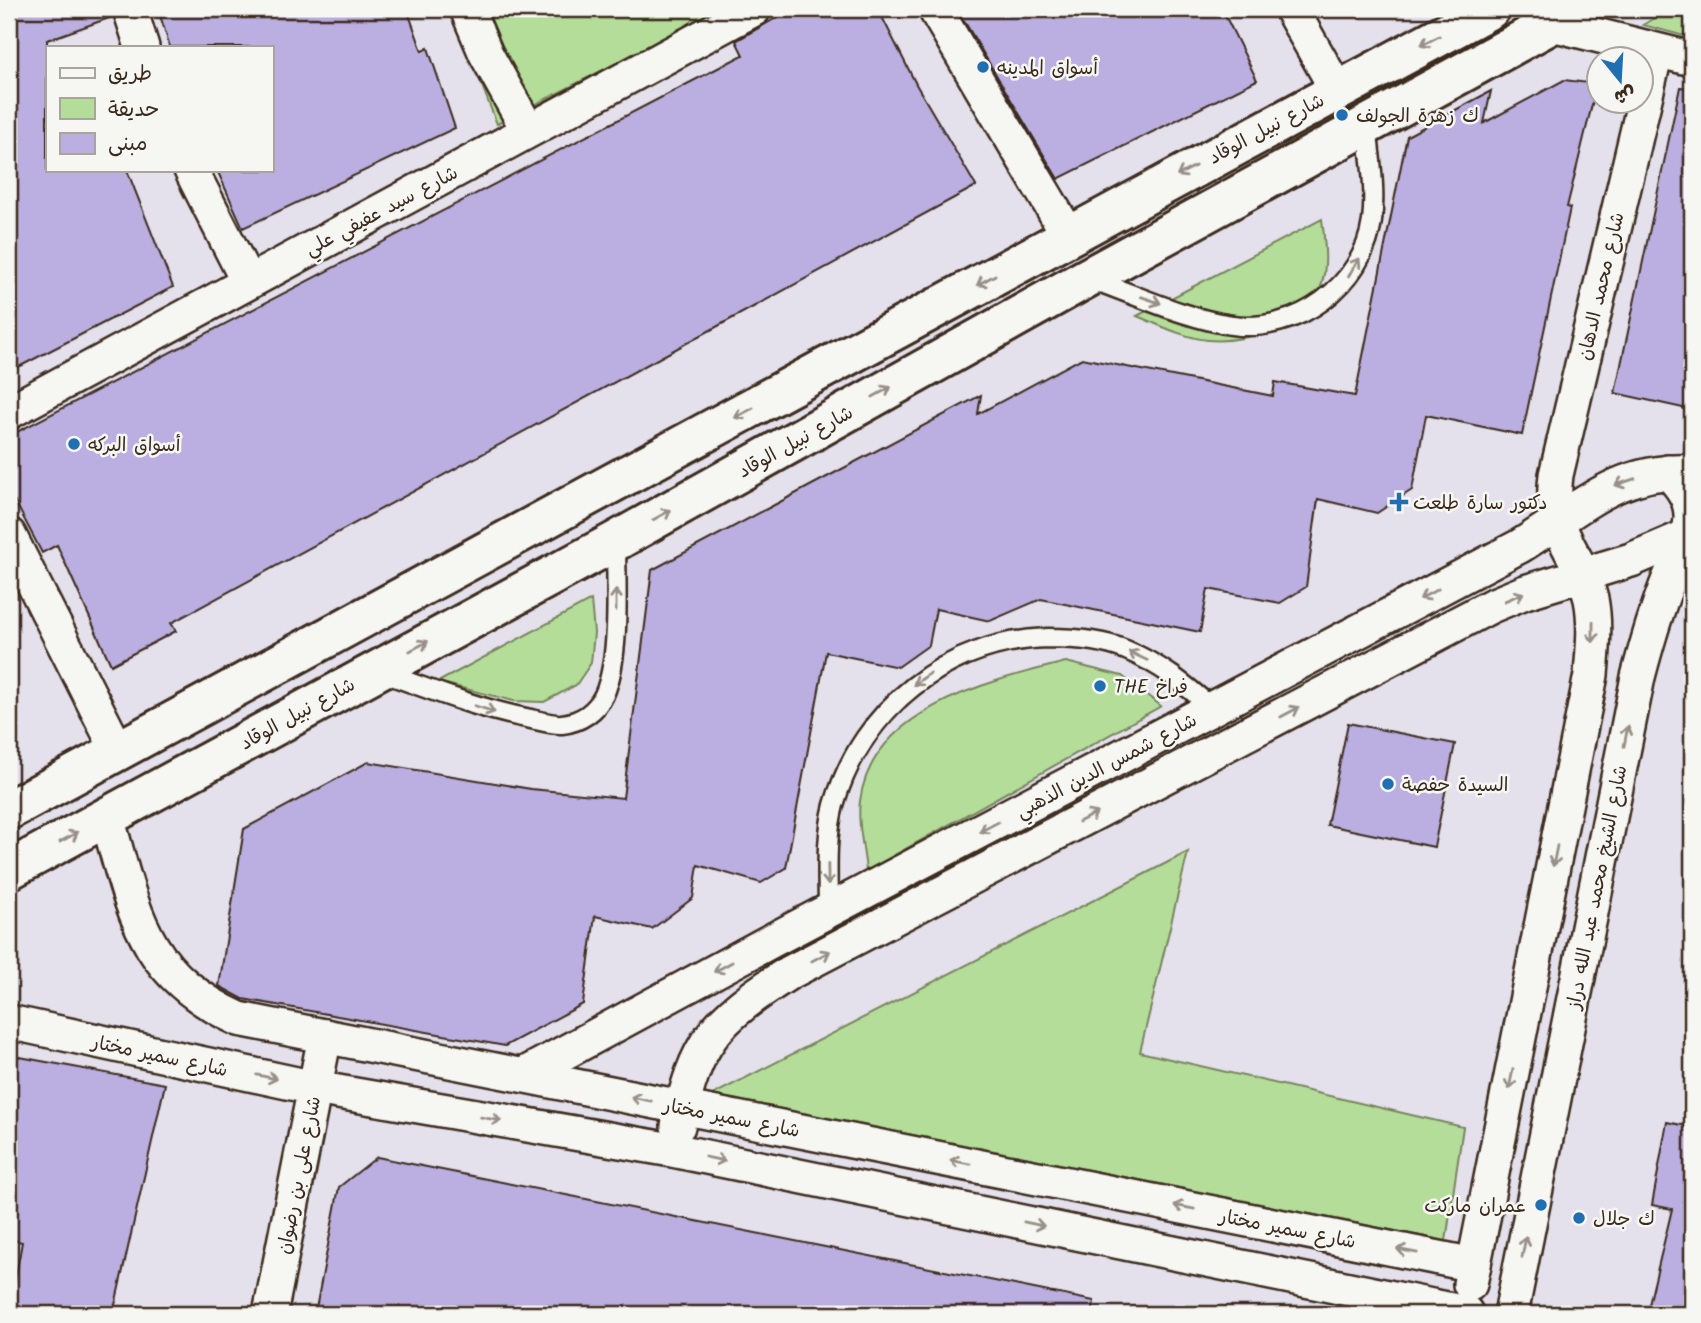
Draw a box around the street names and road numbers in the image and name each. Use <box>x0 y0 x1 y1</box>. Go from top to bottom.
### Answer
street label: شارع نبيل الوقاد <box>1203 87 1330 173</box>
street label: شارع سيد عفيفي علي <box>300 159 464 265</box>
street label: شارع محمد الدهان <box>1570 209 1634 364</box>
street label: شارع نبيل الوقاد <box>733 399 859 487</box>
street label: شارع نبيل الوقاد <box>235 671 361 759</box>
street label: شارع شمس الدين الذهبي <box>1011 706 1203 827</box>
street label: شارع الشيخ محمد عبد الله دراز <box>1559 763 1636 1014</box>
street label: شارع سمير مختار <box>87 1027 230 1086</box>
street label: شارع سمير مختار <box>659 1091 802 1147</box>
street label: شارع على بن رضوان <box>270 1094 330 1257</box>
street label: شارع سمير مختار <box>1215 1202 1358 1258</box>

